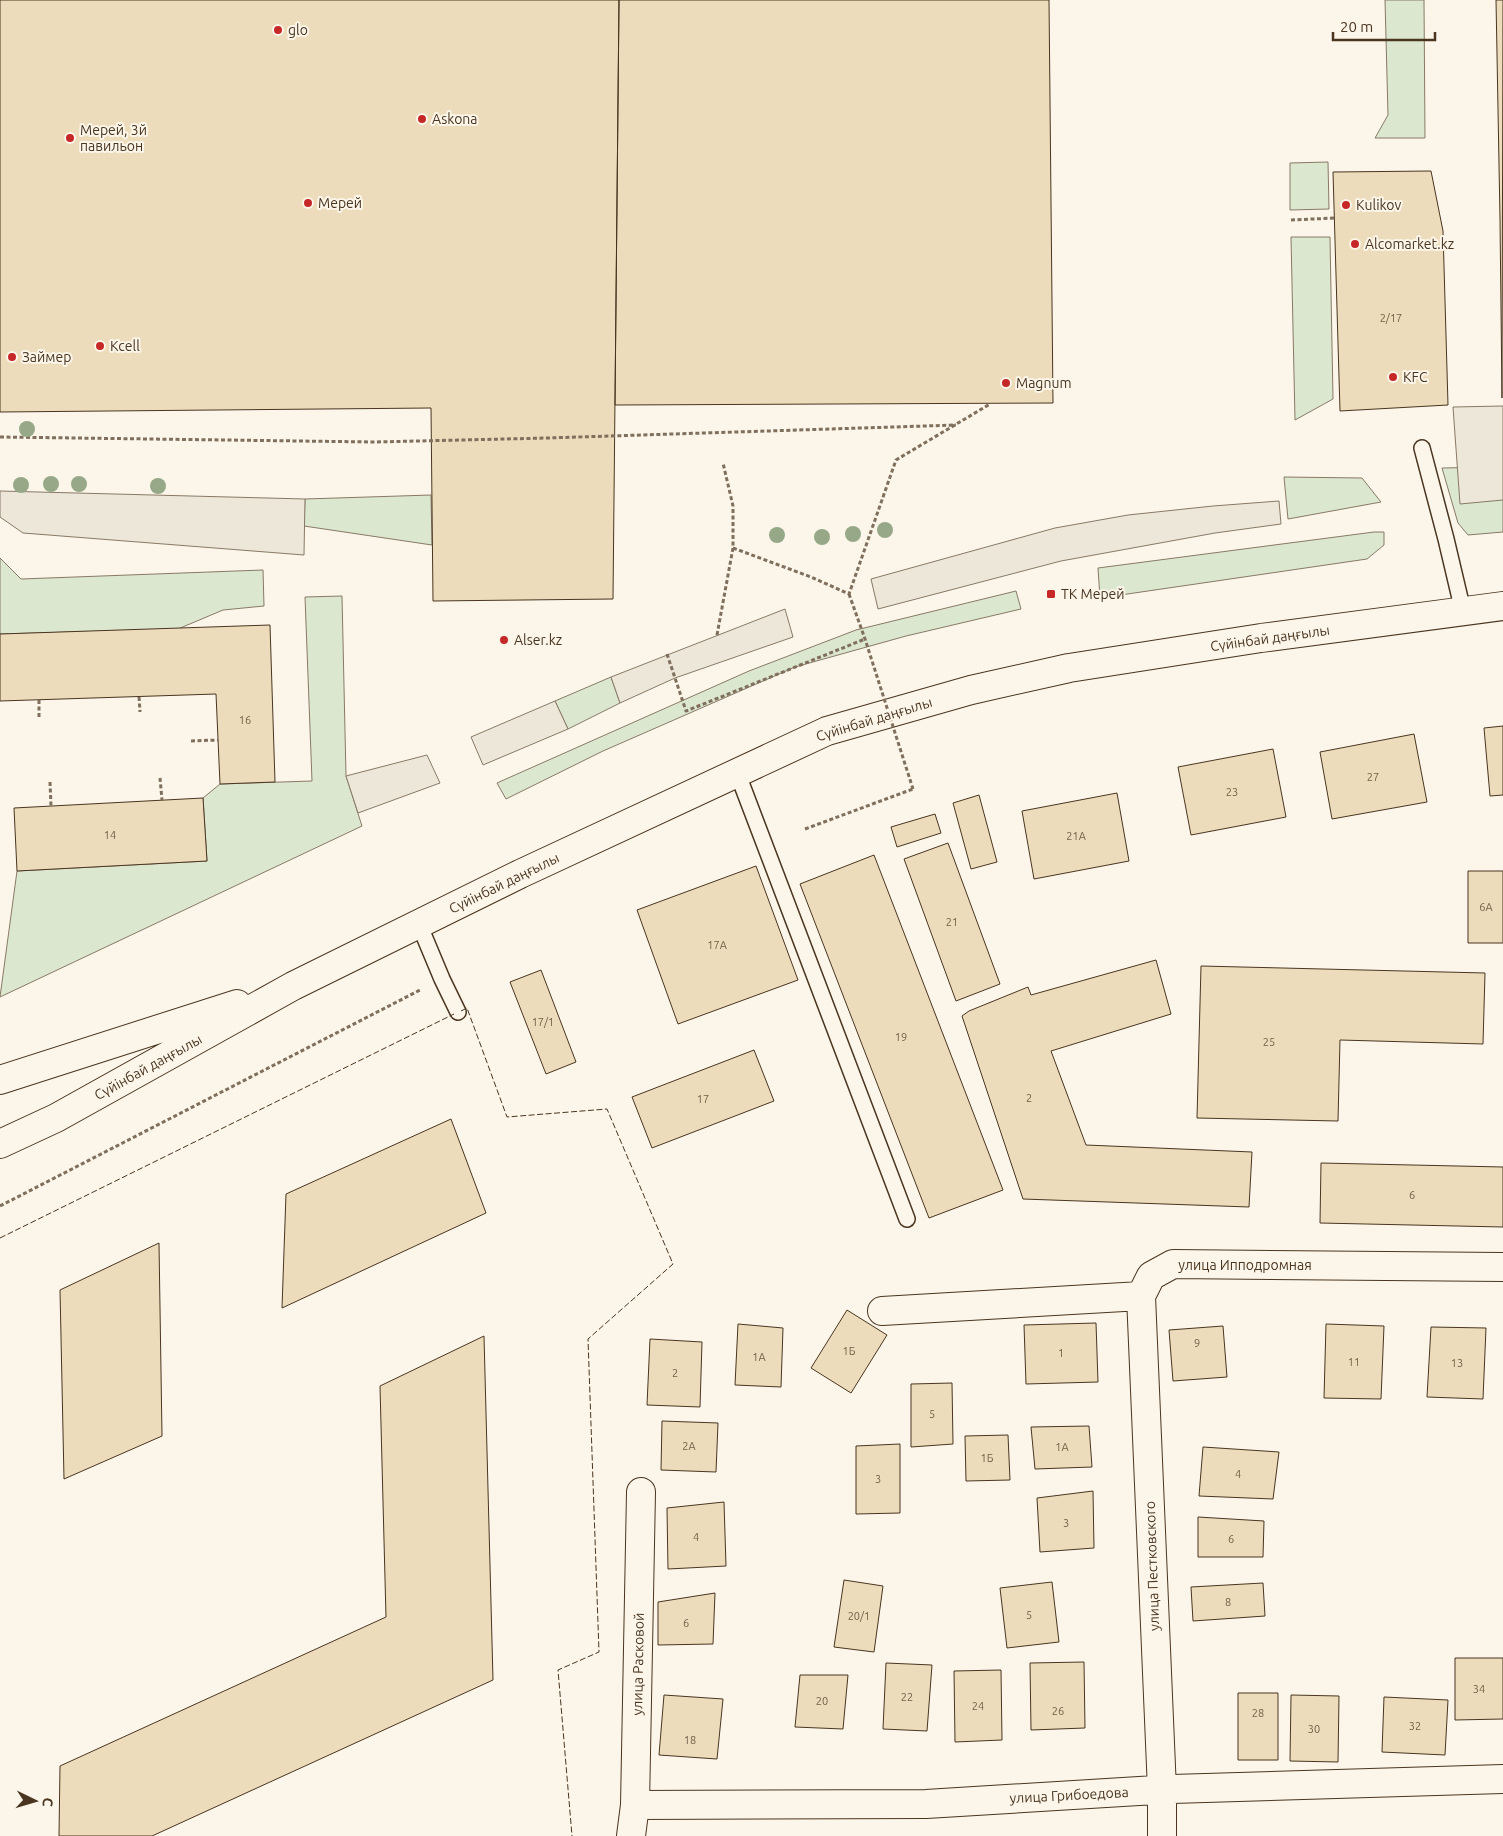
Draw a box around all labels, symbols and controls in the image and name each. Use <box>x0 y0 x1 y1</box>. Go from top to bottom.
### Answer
scale bar <box>1333 10 1436 42</box>
text: 20 m <box>1340 18 1373 35</box>
place label: glo <box>288 22 308 38</box>
marker: glo <box>272 24 284 36</box>
place label: Askona <box>432 111 478 127</box>
marker: Askona <box>416 113 428 125</box>
place label: Мерей, 3й павильон <box>80 122 147 154</box>
marker: Мерей, 3й павильон <box>64 132 76 144</box>
place label: Мерей <box>318 195 362 211</box>
marker: Мерей <box>302 197 314 209</box>
place label: Kulikov <box>1356 197 1401 213</box>
marker: Kulikov <box>1340 199 1352 211</box>
place label: Alcomarket.kz <box>1365 236 1454 252</box>
marker: Alcomarket.kz <box>1349 238 1361 250</box>
house number: 2/17 <box>1380 312 1402 324</box>
place label: Kcell <box>110 338 140 354</box>
marker: Kcell <box>94 340 106 352</box>
place label: Займер <box>22 349 71 365</box>
marker: Займер <box>6 351 18 363</box>
place label: KFC <box>1403 369 1428 385</box>
marker: KFC <box>1387 371 1399 383</box>
place label: Magnum <box>1016 375 1071 391</box>
marker: Magnum <box>1000 377 1012 389</box>
place label: ТК Мерей <box>1061 586 1125 602</box>
marker: ТК Мерей <box>1045 588 1057 600</box>
street label: Сүйінбай даңғылы <box>1209 622 1331 654</box>
place label: Alser.kz <box>514 632 562 648</box>
marker: Alser.kz <box>498 634 510 646</box>
street label: Сүйінбай даңғылы <box>814 694 934 744</box>
house number: 16 <box>239 714 251 726</box>
house number: 27 <box>1367 771 1379 783</box>
house number: 23 <box>1226 786 1238 798</box>
house number: 14 <box>104 829 116 841</box>
house number: 21А <box>1066 830 1087 842</box>
street label: Сүйінбай даңғылы <box>446 849 562 917</box>
house number: 6А <box>1479 901 1494 913</box>
house number: 21 <box>946 916 958 928</box>
house number: 17А <box>707 939 728 951</box>
house number: 17/1 <box>532 1016 554 1028</box>
street label: Сүйінбай даңғылы <box>91 1031 205 1103</box>
house number: 19 <box>895 1031 907 1043</box>
house number: 25 <box>1263 1036 1275 1048</box>
house number: 2 <box>1026 1092 1032 1104</box>
house number: 17 <box>697 1093 709 1105</box>
house number: 6 <box>1409 1189 1415 1201</box>
street label: улица Ипподромная <box>1178 1257 1312 1273</box>
house number: 9 <box>1194 1337 1200 1349</box>
house number: 1Б <box>843 1345 856 1357</box>
house number: 1 <box>1058 1347 1064 1359</box>
house number: 1А <box>752 1351 767 1363</box>
house number: 11 <box>1348 1356 1360 1368</box>
house number: 13 <box>1451 1357 1463 1369</box>
house number: 2 <box>672 1367 678 1379</box>
house number: 5 <box>929 1408 935 1420</box>
house number: 2А <box>682 1440 697 1452</box>
house number: 1А <box>1055 1441 1070 1453</box>
house number: 1Б <box>981 1452 994 1464</box>
house number: 4 <box>1235 1468 1241 1480</box>
house number: 3 <box>875 1473 881 1485</box>
street label: улица Пестковского <box>1142 1501 1162 1631</box>
house number: 3 <box>1063 1517 1069 1529</box>
house number: 4 <box>693 1531 699 1543</box>
house number: 6 <box>1228 1533 1234 1545</box>
house number: 8 <box>1225 1596 1231 1608</box>
house number: 5 <box>1026 1609 1032 1621</box>
house number: 20/1 <box>848 1610 870 1622</box>
street label: улица Расковой <box>629 1612 647 1716</box>
house number: 6 <box>683 1617 689 1629</box>
house number: 34 <box>1473 1683 1485 1695</box>
house number: 22 <box>901 1691 913 1703</box>
house number: 20 <box>816 1695 828 1707</box>
house number: 24 <box>972 1700 984 1712</box>
house number: 26 <box>1052 1705 1064 1717</box>
house number: 28 <box>1252 1707 1264 1719</box>
house number: 32 <box>1409 1720 1421 1732</box>
house number: 30 <box>1308 1723 1320 1735</box>
house number: 18 <box>684 1734 696 1746</box>
north arrow <box>10 1776 60 1826</box>
street label: улица Грибоедова <box>1009 1784 1129 1806</box>
text: С <box>40 1797 56 1807</box>

